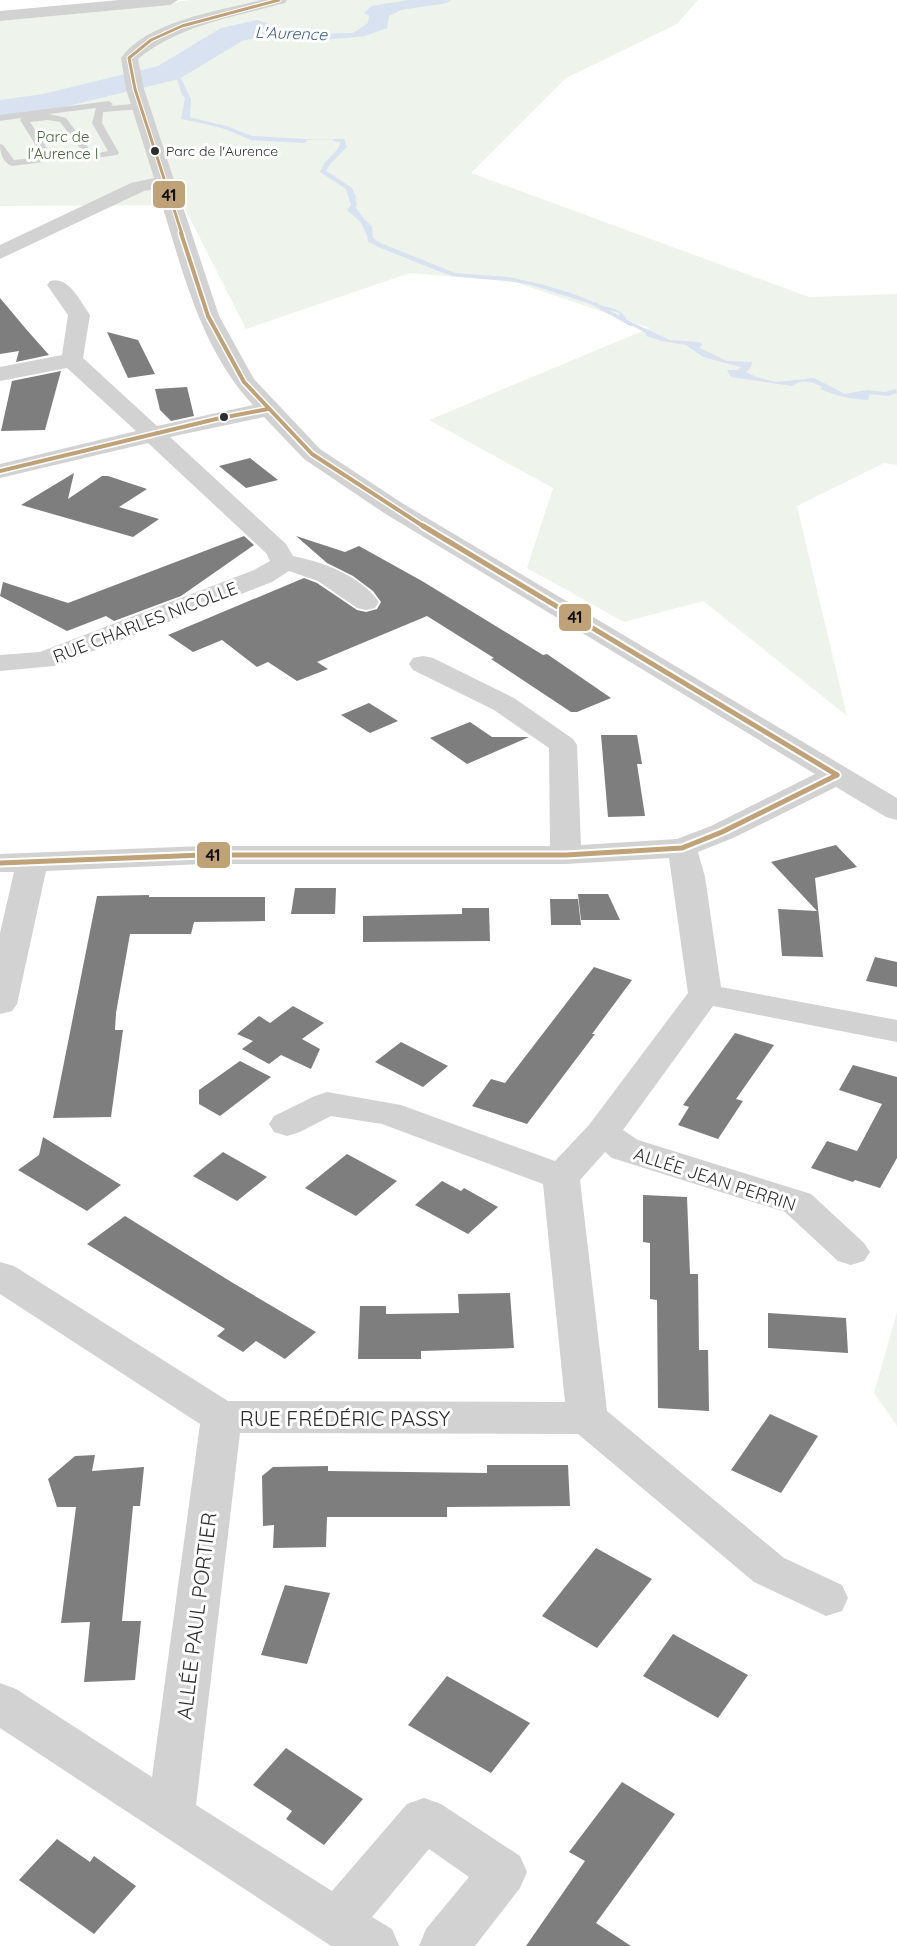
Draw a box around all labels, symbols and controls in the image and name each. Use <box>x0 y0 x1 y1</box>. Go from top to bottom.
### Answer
water label: L'Aurence <box>255 22 328 44</box>
park label: Parc de l'Aurence I <box>27 127 99 163</box>
place label: Parc de l'Aurence <box>166 142 278 160</box>
marker: Parc de l'Aurence <box>149 145 161 157</box>
line badge: 41 <box>152 180 186 209</box>
text: 41 <box>161 185 177 205</box>
unlabelled marker <box>218 411 230 423</box>
street label: RUE CHARLES NICOLLE <box>50 576 240 668</box>
line badge: 41 <box>558 603 592 632</box>
text: 41 <box>567 607 583 627</box>
line badge: 41 <box>196 841 231 869</box>
text: 41 <box>205 845 221 865</box>
street label: ALLÉE JEAN PERRIN <box>631 1142 799 1216</box>
street label: RUE FRÉDÉRIC PASSY <box>240 1405 451 1431</box>
street label: ALLÉE PAUL PORTIER <box>170 1511 222 1721</box>

